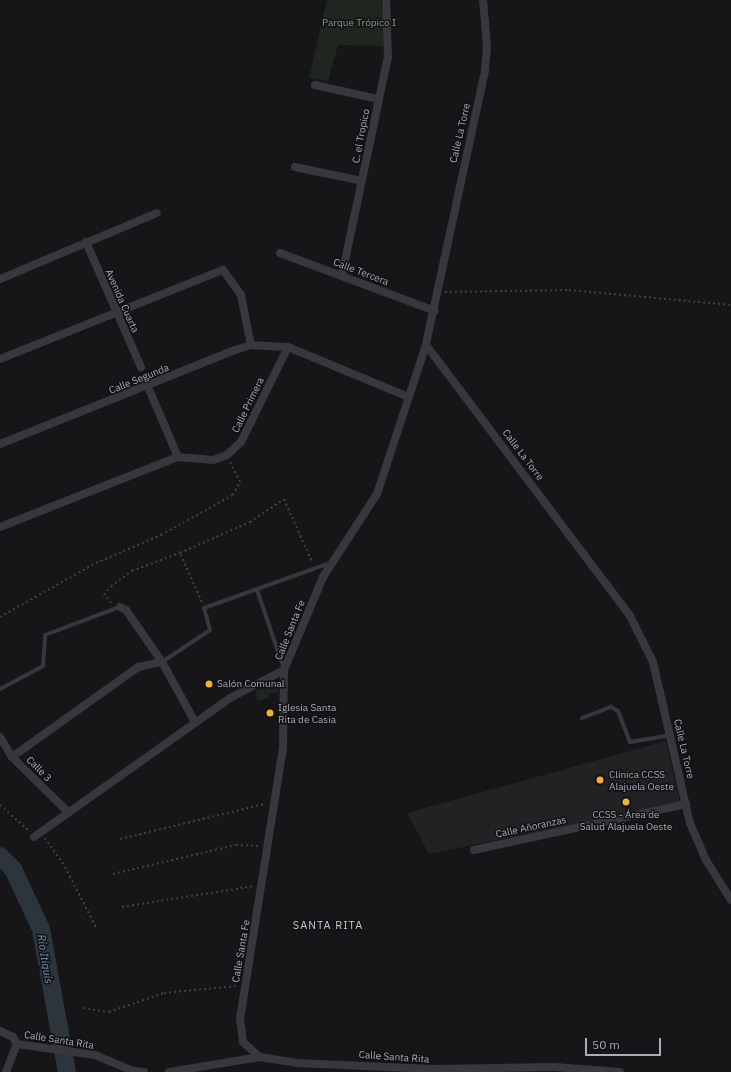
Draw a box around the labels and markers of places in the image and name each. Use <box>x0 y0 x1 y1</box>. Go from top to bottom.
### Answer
place label: Salón Comunal <box>217 678 284 690</box>
marker: Salón Comunal <box>204 679 214 689</box>
place label: Iglesia Santa Rita de Casia <box>278 701 336 724</box>
marker: Iglesia Santa Rita de Casia <box>265 708 275 718</box>
place label: Clínica CCSS Alajuela Oeste <box>609 768 674 792</box>
marker: Clínica CCSS Alajuela Oeste <box>594 774 606 786</box>
marker: CCSS - Área de Salud Alajuela Oeste <box>621 797 631 807</box>
place label: CCSS - Área de Salud Alajuela Oeste <box>580 808 672 832</box>

